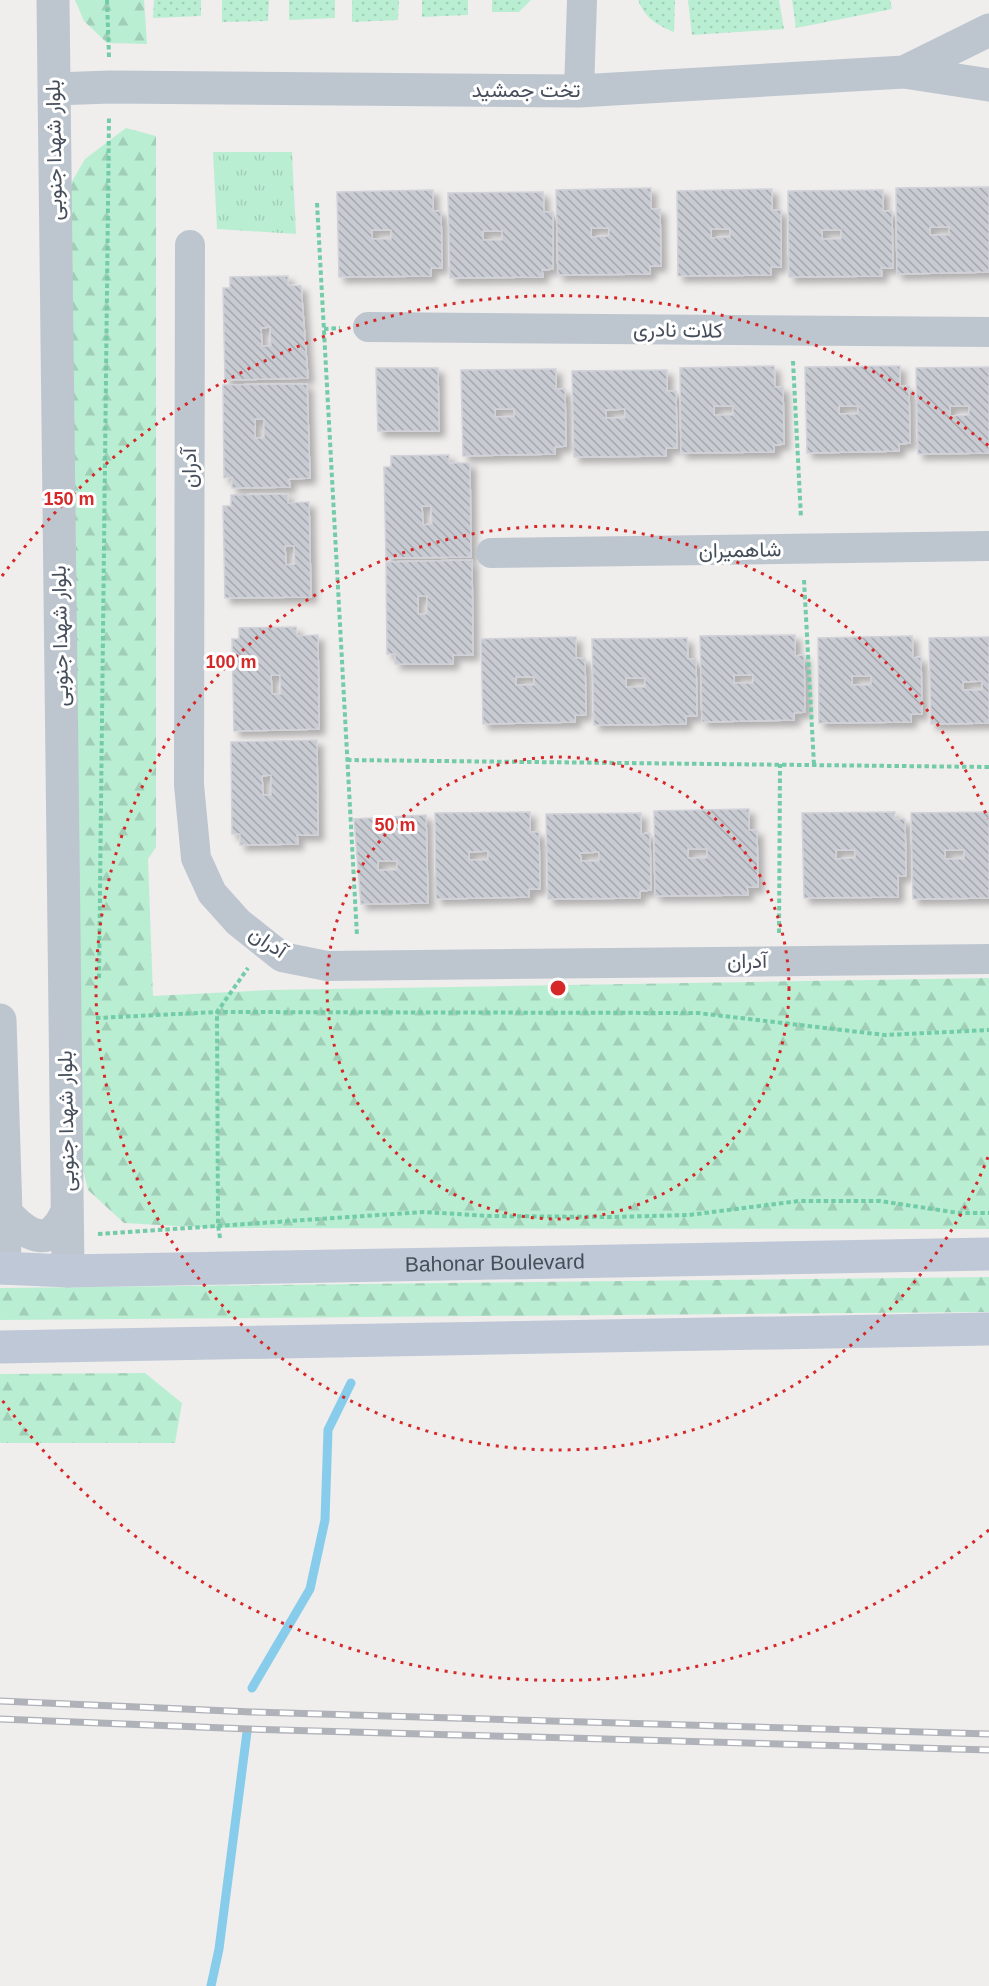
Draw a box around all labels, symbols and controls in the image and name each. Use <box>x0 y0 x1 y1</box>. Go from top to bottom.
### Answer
street label: تخت جمشید <box>472 78 580 102</box>
street label: بلوار شهدا جنوبی <box>41 79 68 221</box>
street label: کلات نادری <box>633 317 723 344</box>
street label: آدران <box>177 446 202 488</box>
text: 150 m <box>43 489 95 509</box>
street label: شاهمیران <box>698 537 782 564</box>
street label: بلوار شهدا جنوبی <box>47 565 74 707</box>
text: 100 m <box>205 652 257 672</box>
text: 50 m <box>374 815 416 835</box>
street label: آدران <box>244 921 293 965</box>
street label: آدران <box>727 949 769 974</box>
centre of rings <box>548 978 568 998</box>
street label: بلوار شهدا جنوبی <box>53 1050 80 1192</box>
street label: Bahonar Boulevard <box>405 1249 585 1276</box>

